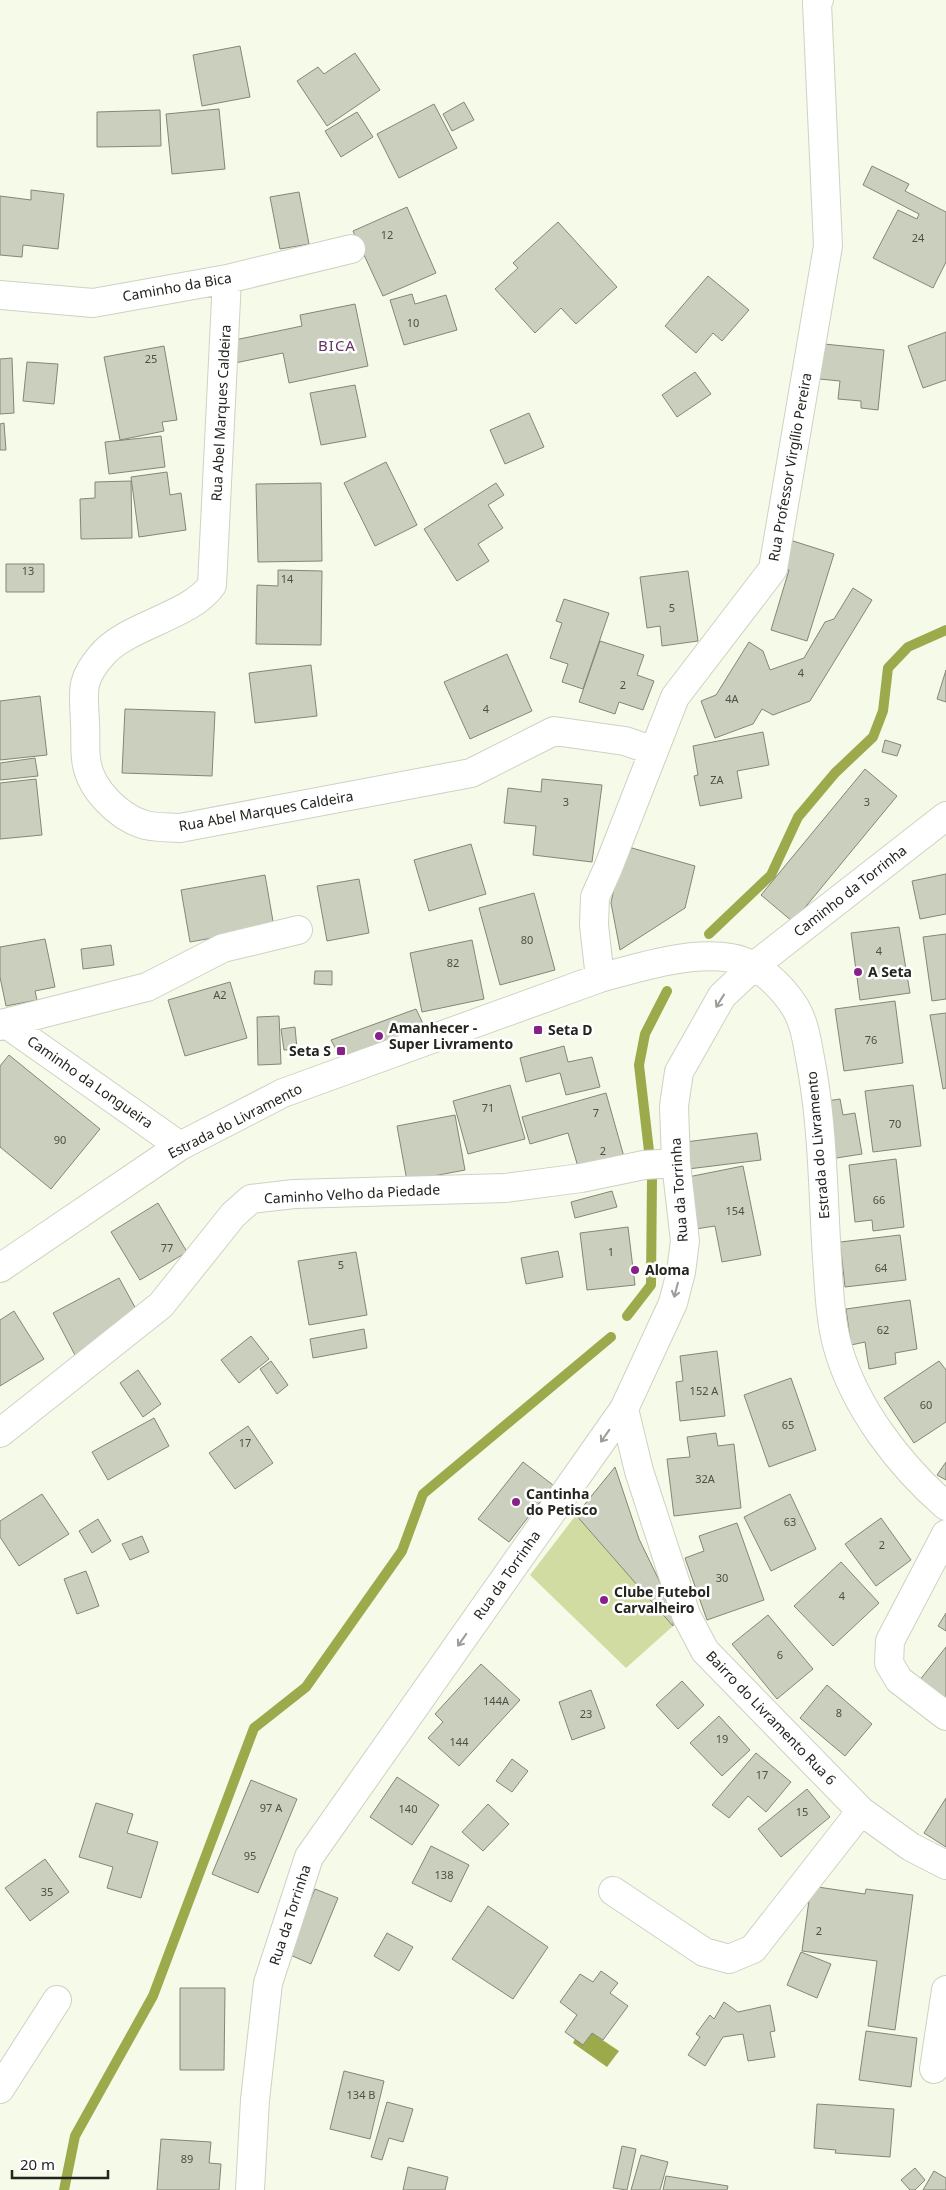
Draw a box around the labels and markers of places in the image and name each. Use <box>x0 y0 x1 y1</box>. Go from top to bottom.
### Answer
place label: A Seta <box>868 962 912 981</box>
marker: A Seta <box>852 966 864 978</box>
place label: Amanhecer - Super Livramento <box>389 1018 513 1053</box>
place label: Seta D <box>548 1020 592 1039</box>
marker: Seta D <box>532 1024 544 1036</box>
marker: Amanhecer - Super Livramento <box>373 1030 385 1042</box>
place label: Seta S <box>289 1041 331 1060</box>
marker: Seta S <box>335 1045 347 1057</box>
place label: Aloma <box>645 1260 690 1279</box>
marker: Aloma <box>629 1264 641 1276</box>
place label: Cantinha do Petisco <box>526 1484 598 1519</box>
marker: Cantinha do Petisco <box>510 1496 522 1508</box>
place label: Clube Futebol Carvalheiro <box>614 1582 710 1617</box>
marker: Clube Futebol Carvalheiro <box>598 1594 610 1606</box>

